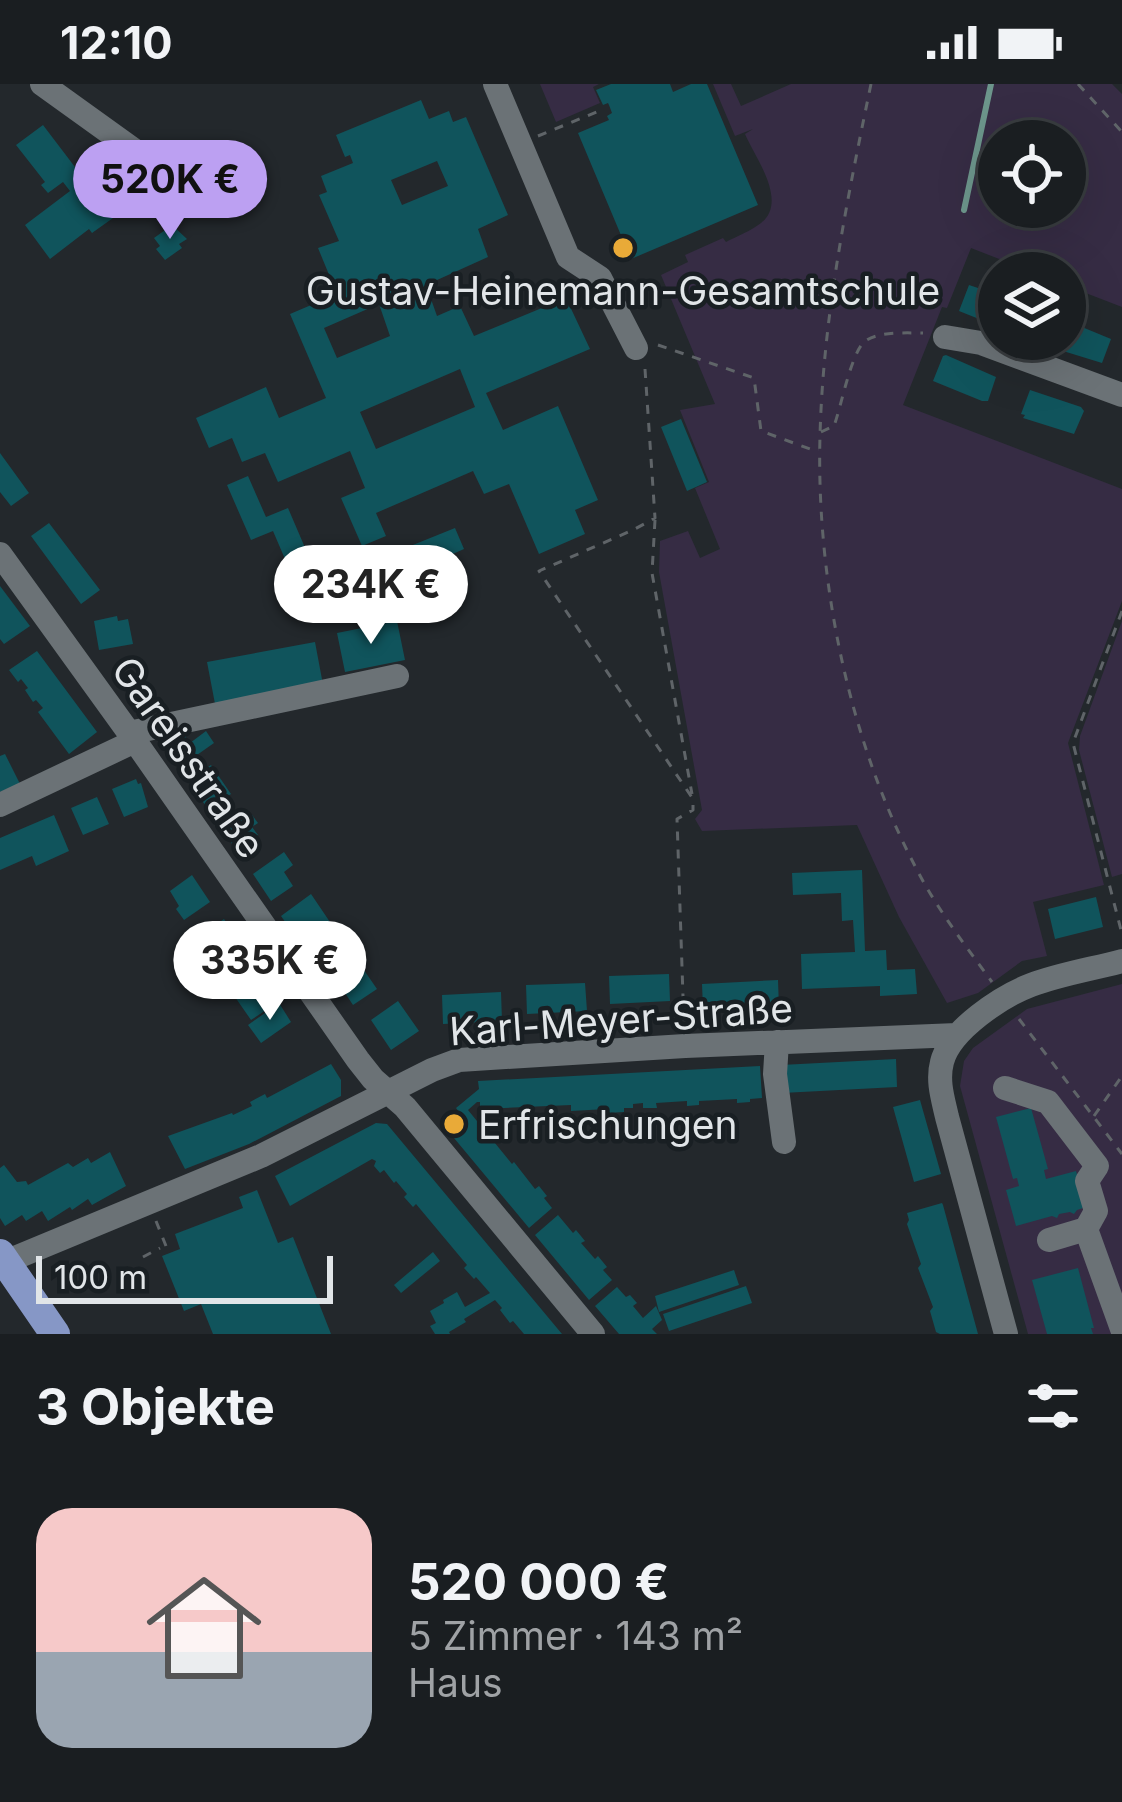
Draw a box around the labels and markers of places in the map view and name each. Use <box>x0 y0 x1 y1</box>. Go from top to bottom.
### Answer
pin: 520K € <box>72 140 268 242</box>
marker: Gustav-Heinemann-Gesamtschule <box>610 235 636 261</box>
place label: Gustav-Heinemann-Gesamtschule <box>306 267 940 314</box>
pin: 234K € <box>273 545 469 647</box>
pin: 335K € <box>172 921 368 1023</box>
place label: Erfrischungen <box>478 1101 738 1148</box>
marker: Erfrischungen <box>441 1111 467 1137</box>

